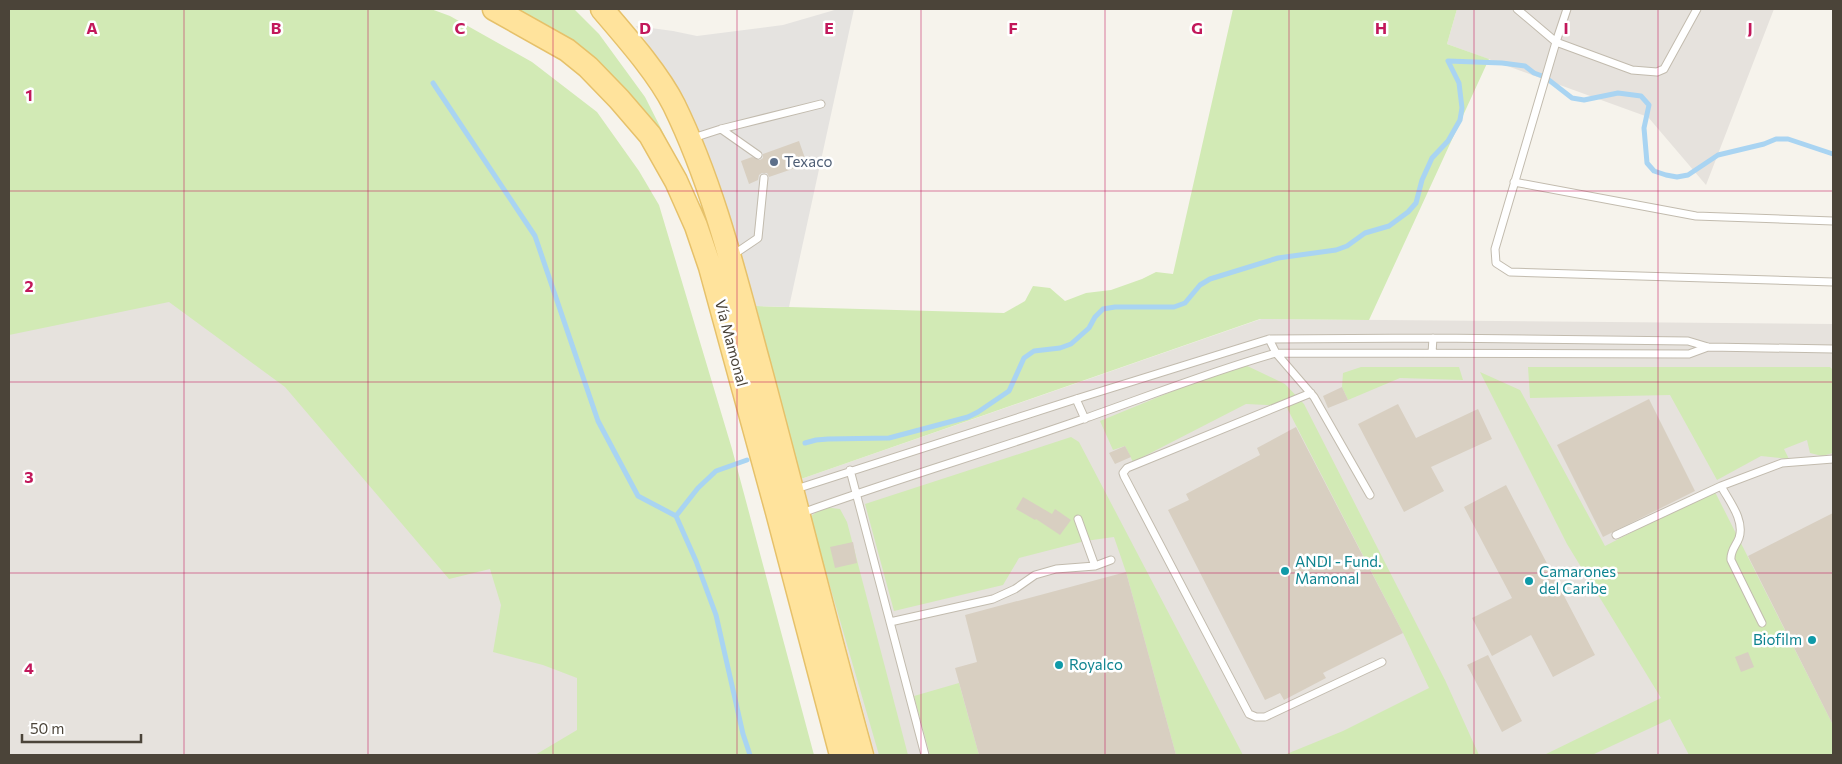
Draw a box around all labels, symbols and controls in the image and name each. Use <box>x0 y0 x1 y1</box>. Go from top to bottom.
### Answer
text: A <box>86 18 98 37</box>
text: B <box>271 18 282 37</box>
text: C <box>455 18 466 37</box>
text: D <box>639 18 651 37</box>
text: E <box>824 18 834 37</box>
text: F <box>1008 18 1018 37</box>
text: G <box>1191 18 1203 37</box>
text: H <box>1375 18 1387 37</box>
text: I <box>1563 18 1569 37</box>
text: J <box>1747 18 1753 37</box>
text: 1 <box>25 85 33 104</box>
place label: Texaco <box>784 152 833 170</box>
marker: Texaco <box>768 156 780 168</box>
text: 2 <box>24 276 34 295</box>
street label: Vía Mamonal <box>712 297 752 388</box>
text: 3 <box>24 467 34 486</box>
place label: ANDI - Fund. Mamonal <box>1295 552 1382 587</box>
place label: Camarones del Caribe <box>1539 562 1616 597</box>
marker: ANDI - Fund. Mamonal <box>1279 565 1291 577</box>
marker: Camarones del Caribe <box>1523 575 1535 587</box>
place label: Biofilm <box>1753 630 1802 648</box>
marker: Biofilm <box>1806 634 1818 646</box>
place label: Royalco <box>1069 655 1123 673</box>
text: 4 <box>24 658 34 677</box>
marker: Royalco <box>1053 659 1065 671</box>
scale bar <box>22 712 141 744</box>
text: 50 m <box>30 719 64 737</box>

